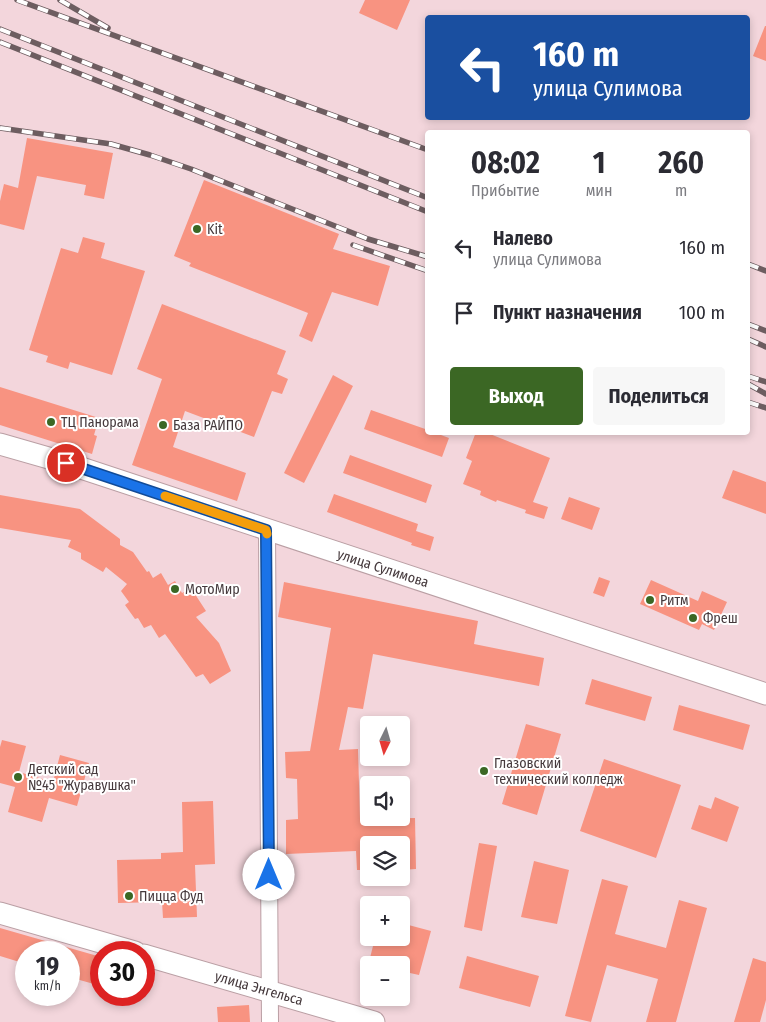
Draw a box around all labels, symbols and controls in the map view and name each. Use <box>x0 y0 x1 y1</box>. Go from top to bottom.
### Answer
text: 160 m <box>533 33 619 75</box>
icon: left <box>450 35 515 100</box>
text: улица Сулимова <box>533 75 683 102</box>
text: 08:02 <box>471 145 540 181</box>
text: 1 <box>593 145 605 181</box>
text: 260 <box>658 145 704 181</box>
text: Прибытие <box>471 181 540 200</box>
text: мин <box>586 181 612 200</box>
text: m <box>675 181 687 200</box>
place label: Kit <box>207 221 223 238</box>
marker: Kit <box>191 223 203 235</box>
text: Налево <box>493 227 553 250</box>
icon: left <box>450 234 478 262</box>
text: 160 m <box>679 236 725 259</box>
text: улица Сулимова <box>493 250 602 269</box>
icon: arrive <box>450 299 478 327</box>
text: Пункт назначения <box>493 301 642 324</box>
text: 100 m <box>679 301 725 324</box>
button: Выход <box>450 367 583 425</box>
button: Поделиться <box>593 367 725 425</box>
place label: ТЦ Панорама <box>61 414 139 431</box>
marker: ТЦ Панорама <box>45 416 57 428</box>
place label: База РАЙПО <box>173 417 243 434</box>
marker: База РАЙПО <box>157 419 169 431</box>
pin <box>45 442 87 484</box>
icon: arrive <box>52 449 80 477</box>
street label: улица Сулимова <box>335 546 431 591</box>
place label: МотоМир <box>185 581 240 598</box>
marker: МотоМир <box>169 583 181 595</box>
place label: Ритм <box>660 592 688 609</box>
marker: Ритм <box>644 594 656 606</box>
place label: Фреш <box>703 610 738 627</box>
marker: Фреш <box>687 612 699 624</box>
north arrow <box>360 716 410 766</box>
map controls <box>360 716 410 1006</box>
place label: Глазовский технический колледж <box>494 755 623 788</box>
place label: Детский сад №45 "Журавушка" <box>27 761 136 794</box>
marker: Глазовский технический колледж <box>478 765 490 777</box>
marker: Детский сад №45 "Журавушка" <box>12 771 24 783</box>
button: sound <box>360 776 410 826</box>
button: layers <box>360 836 410 886</box>
position arrow <box>242 848 294 900</box>
place label: Пицца Фуд <box>139 888 203 905</box>
marker: Пицца Фуд <box>123 890 135 902</box>
button: + <box>360 896 410 946</box>
speed limit sign: 30 <box>90 941 155 1006</box>
text: 19 <box>36 952 59 982</box>
button: − <box>360 956 410 1006</box>
street label: улица Энгельса <box>213 968 305 1009</box>
text: km/h <box>34 979 61 993</box>

